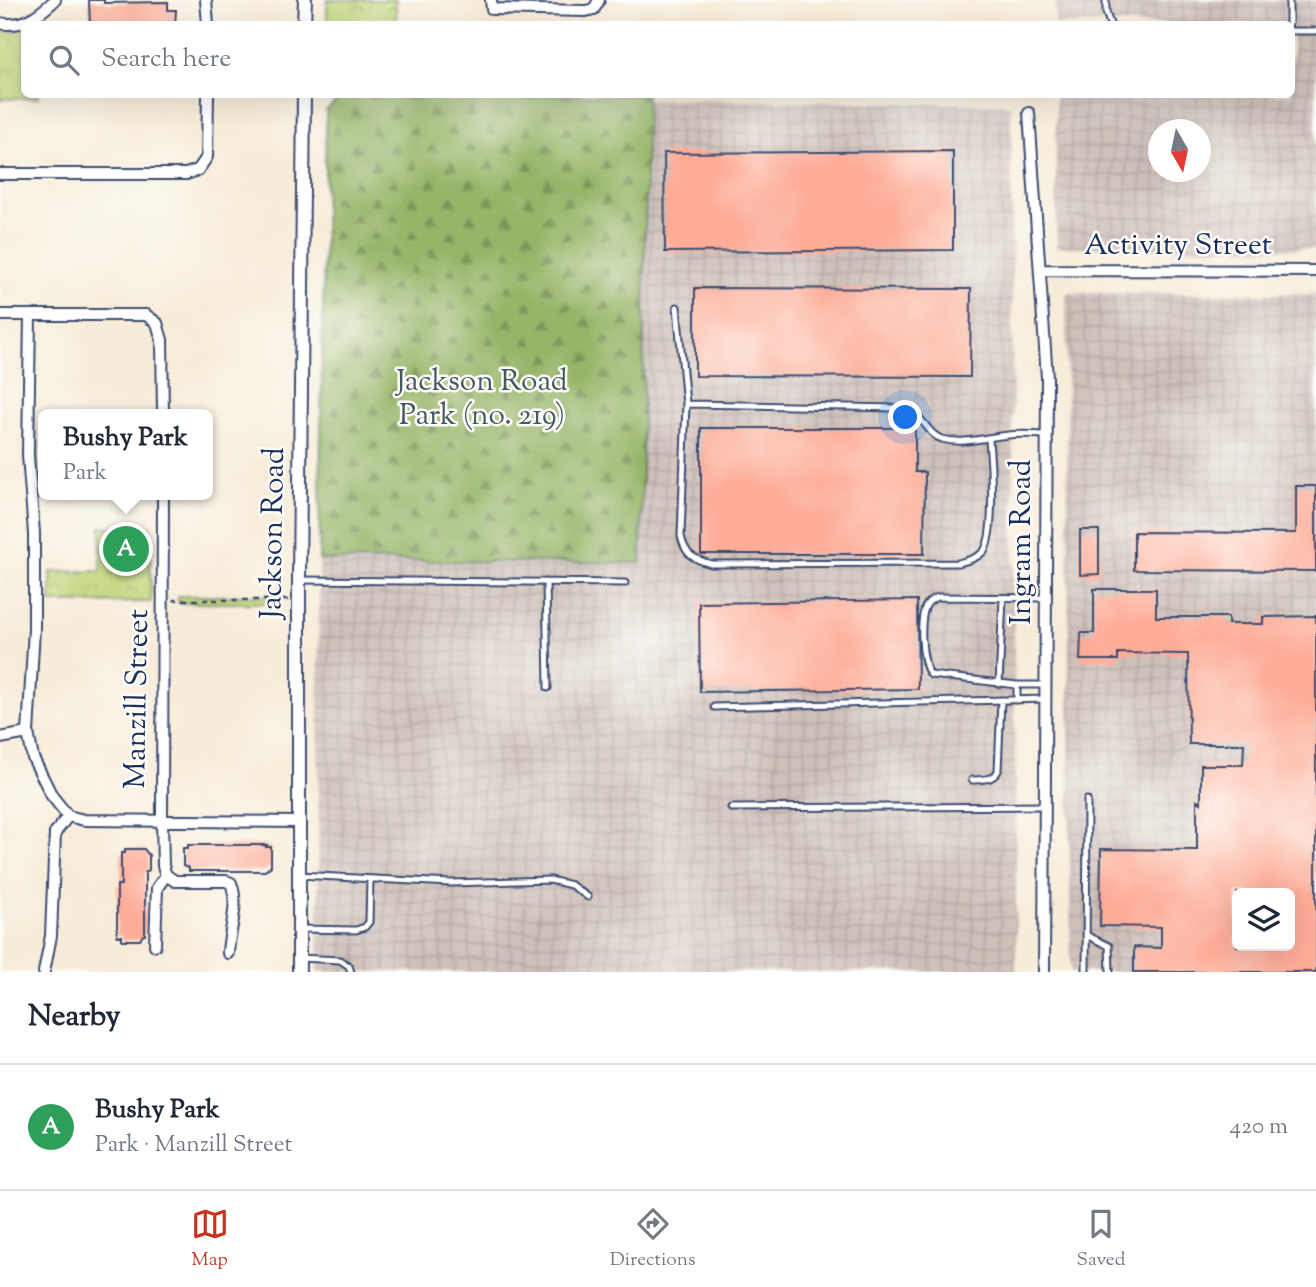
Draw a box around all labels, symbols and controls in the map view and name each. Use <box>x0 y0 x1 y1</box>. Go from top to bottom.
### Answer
search box <box>21 21 1295 98</box>
icon: search <box>45 41 83 79</box>
text: Search here <box>101 41 231 78</box>
north arrow <box>1148 119 1211 182</box>
street label: Activity Street <box>1084 225 1272 268</box>
park label: Jackson Road Park (no. 219) <box>394 361 568 438</box>
your location <box>888 400 922 434</box>
popup <box>38 409 213 500</box>
text: Bushy Park <box>63 420 188 457</box>
street label: Jackson Road <box>251 447 297 621</box>
text: Park <box>63 457 107 490</box>
street label: Ingram Road <box>1001 459 1044 625</box>
pin: A <box>103 523 149 575</box>
street label: Manzill Street <box>115 609 161 789</box>
map controls <box>1232 888 1295 951</box>
button: layers <box>1232 888 1295 951</box>
text: Nearby <box>28 996 120 1039</box>
text: Bushy Park <box>95 1092 220 1129</box>
text: A <box>42 1111 60 1144</box>
text: 420 m <box>1230 1111 1288 1144</box>
text: Park · Manzill Street <box>95 1129 292 1162</box>
tab: Map <box>191 1205 229 1274</box>
tab: Directions <box>610 1205 695 1274</box>
tab: Saved <box>1077 1205 1125 1274</box>

